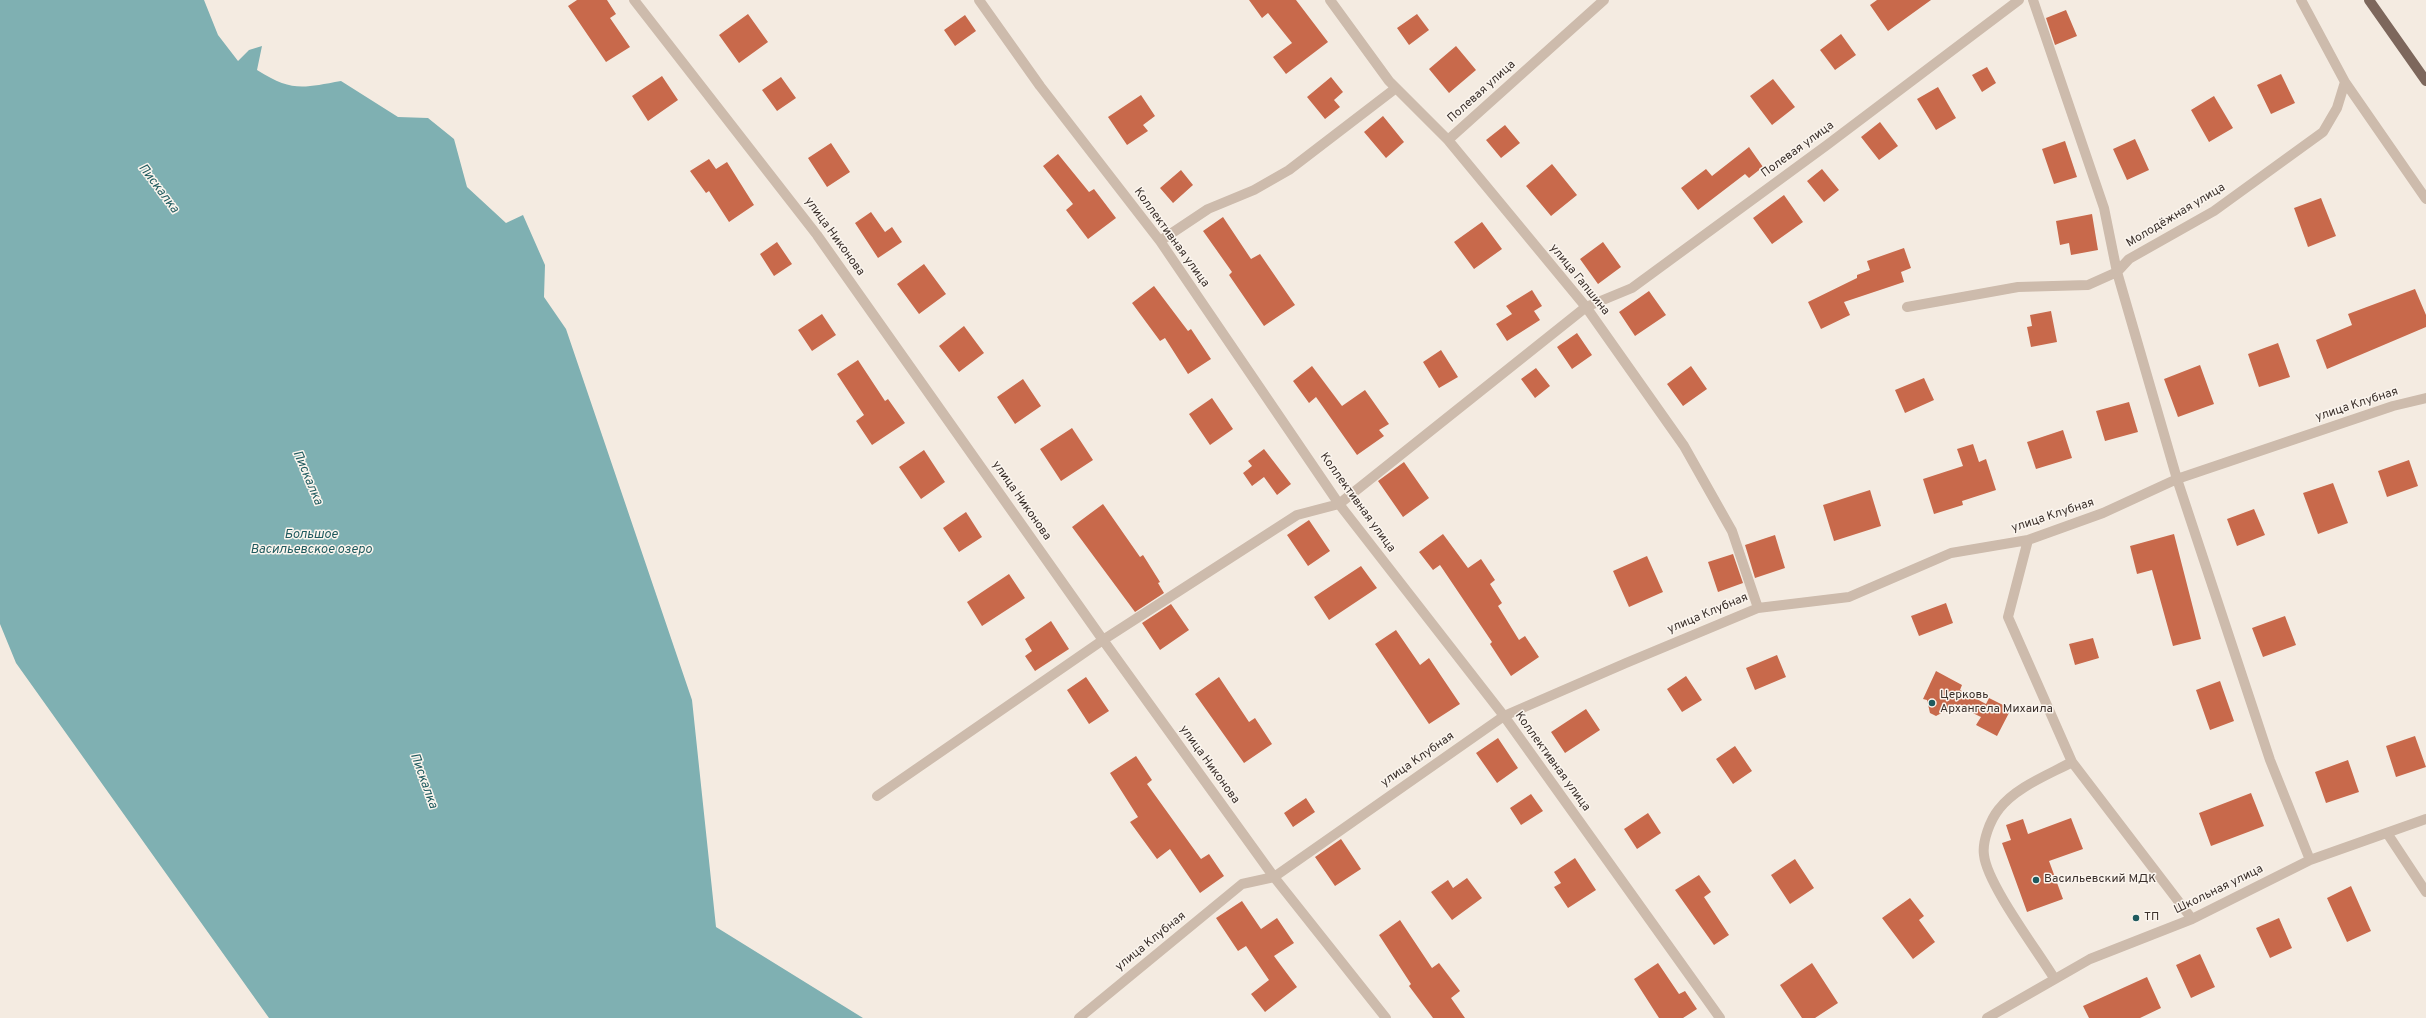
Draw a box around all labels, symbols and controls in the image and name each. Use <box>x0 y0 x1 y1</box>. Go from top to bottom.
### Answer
street label: Полевая улица <box>1445 58 1519 126</box>
street label: Полевая улица <box>1759 119 1837 181</box>
water label: Пискалка <box>134 161 182 217</box>
street label: Молодёжная улица <box>2124 181 2228 251</box>
street label: Коллективная улица <box>1130 185 1212 291</box>
street label: улица Никонова <box>801 195 867 279</box>
street label: улица Гапшина <box>1546 242 1612 318</box>
street label: улица Клубная <box>2314 385 2400 425</box>
water label: Пискалка <box>289 448 325 508</box>
street label: Коллективная улица <box>1316 450 1398 556</box>
street label: улица Никонова <box>988 459 1054 543</box>
street label: улица Клубная <box>2010 496 2096 536</box>
water label: Большое Васильевское озеро <box>250 527 372 558</box>
street label: улица Клубная <box>1666 591 1750 637</box>
place label: Церковь Архангела Михаила <box>1940 689 2053 717</box>
marker: Церковь Архангела Михаила <box>1927 698 1937 708</box>
street label: Коллективная улица <box>1511 709 1593 815</box>
street label: улица Никонова <box>1176 723 1242 807</box>
street label: улица Клубная <box>1379 729 1457 791</box>
water label: Пискалка <box>406 751 440 811</box>
street label: Школьная улица <box>2172 862 2266 918</box>
place label: Васильевский МДК <box>2044 873 2156 887</box>
marker: Васильевский МДК <box>2031 875 2041 885</box>
street label: улица Клубная <box>1113 909 1189 975</box>
place label: ТП <box>2144 911 2159 925</box>
marker: ТП <box>2131 913 2141 923</box>

